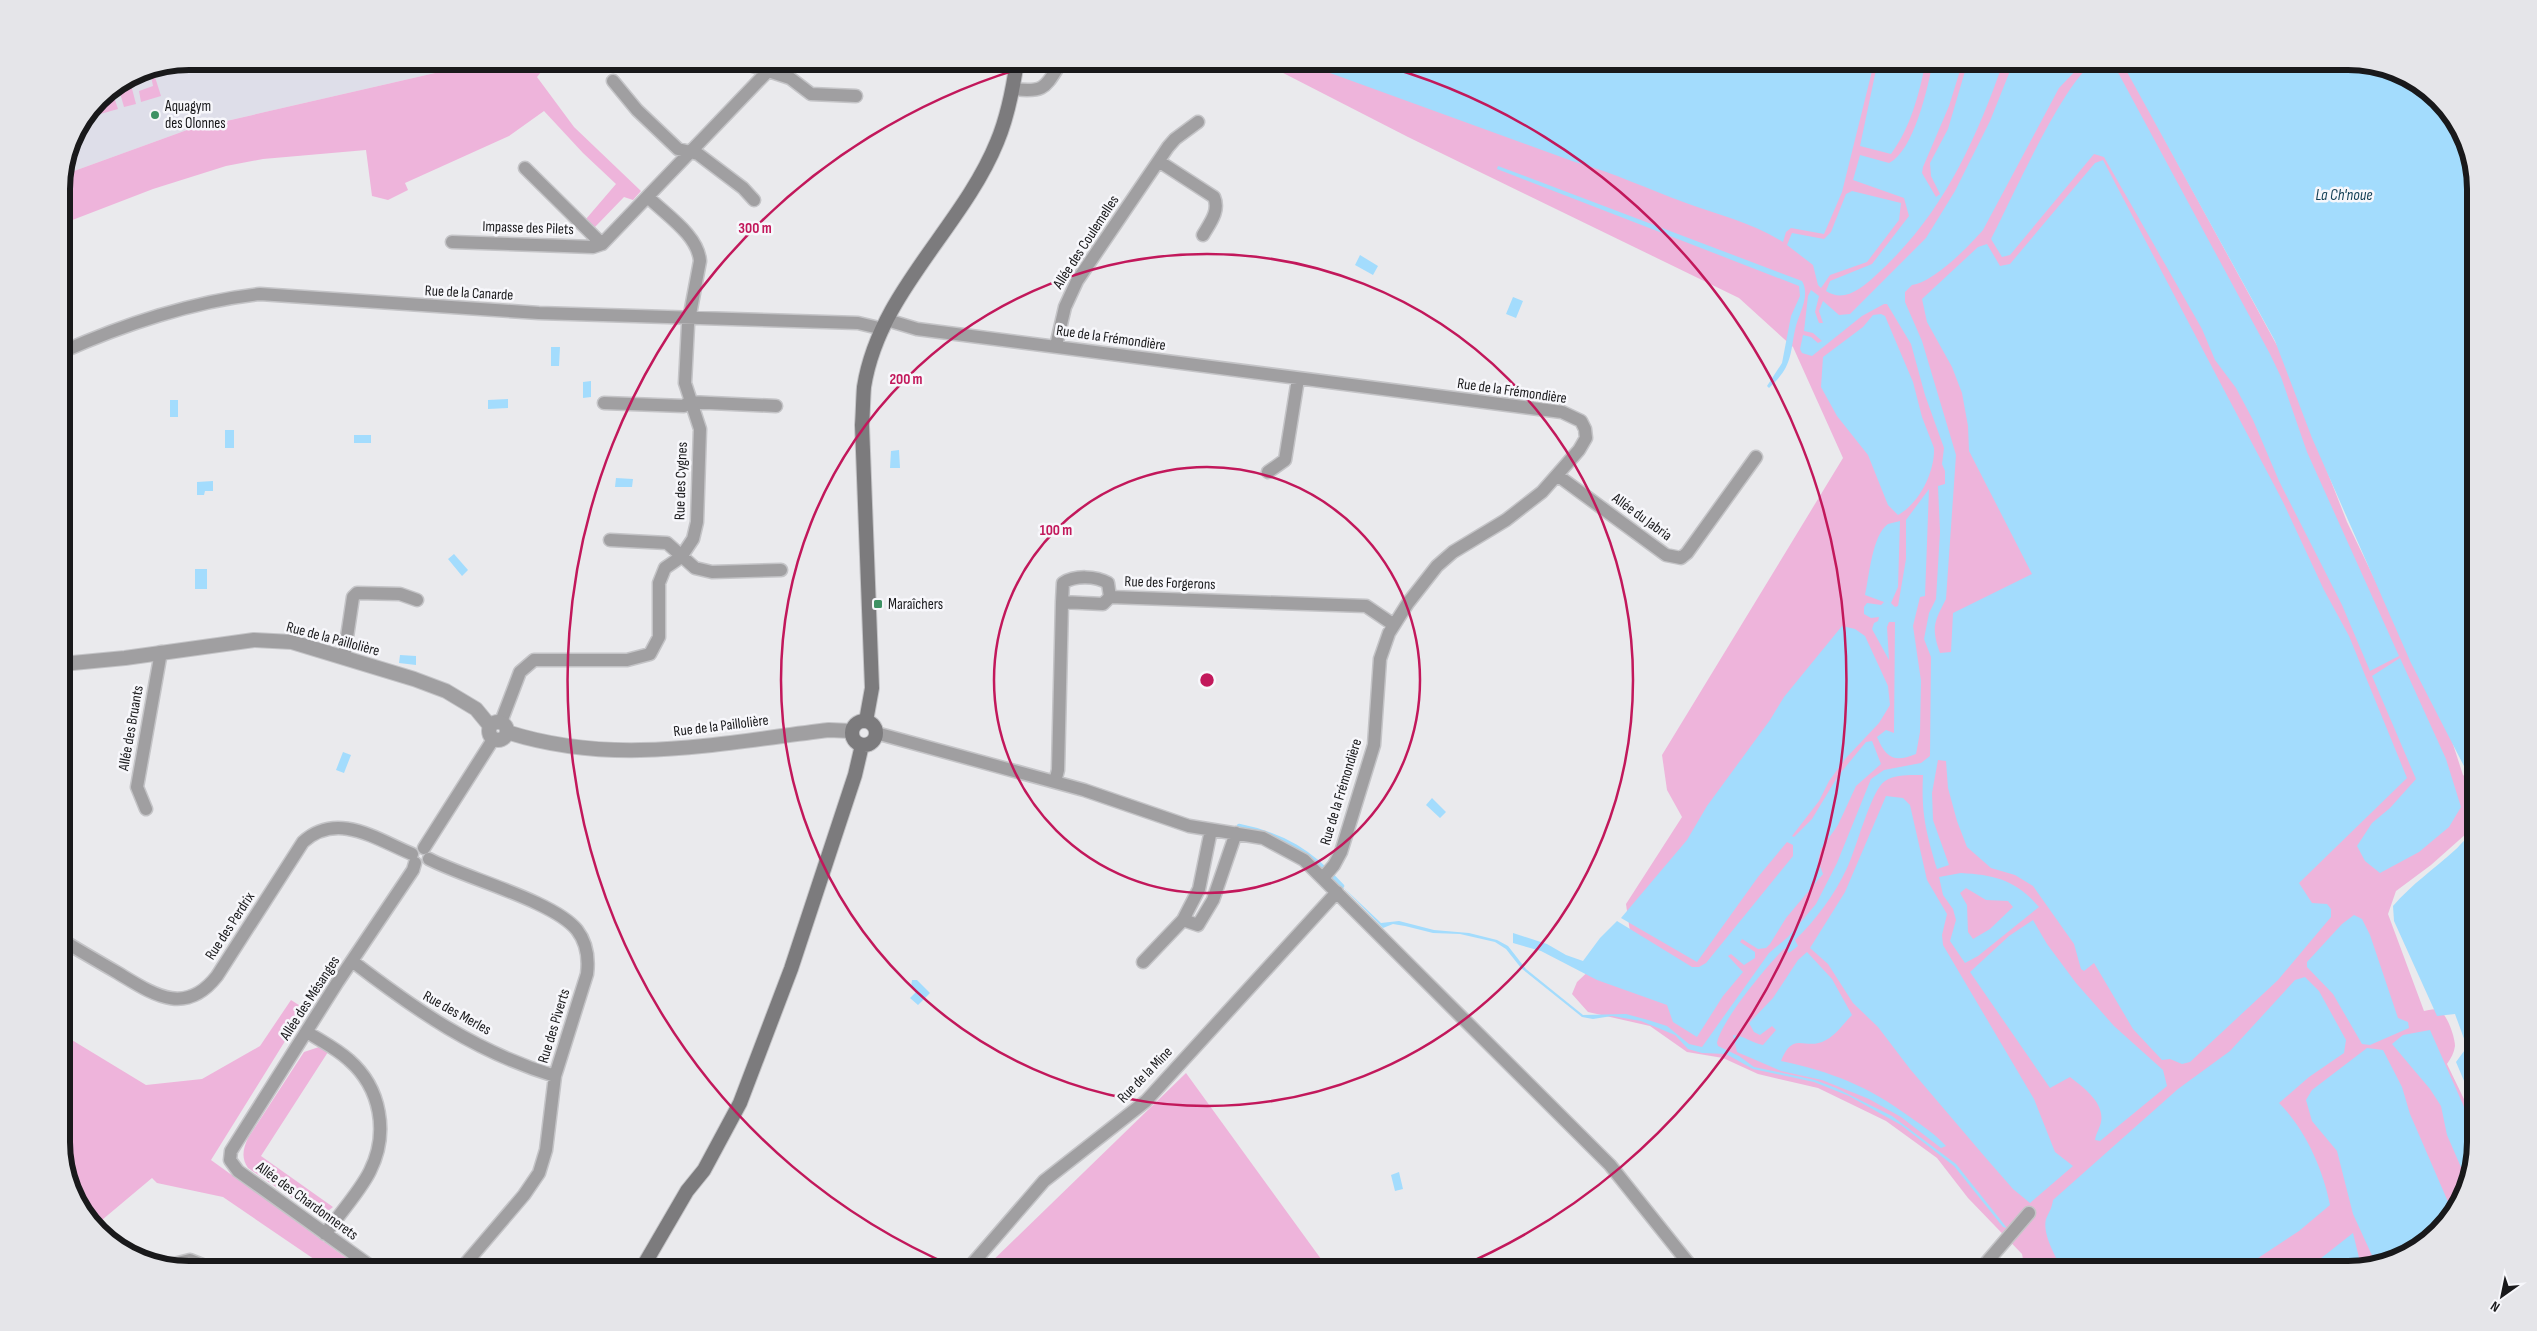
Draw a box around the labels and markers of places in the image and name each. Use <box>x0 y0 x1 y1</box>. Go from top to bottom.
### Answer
place label: Aquagym des Olonnes <box>164 97 226 133</box>
marker: Aquagym des Olonnes <box>149 109 161 121</box>
place label: Maraîchers <box>888 595 943 614</box>
marker: Maraîchers <box>872 598 884 610</box>
centre of rings <box>1198 671 1216 689</box>

